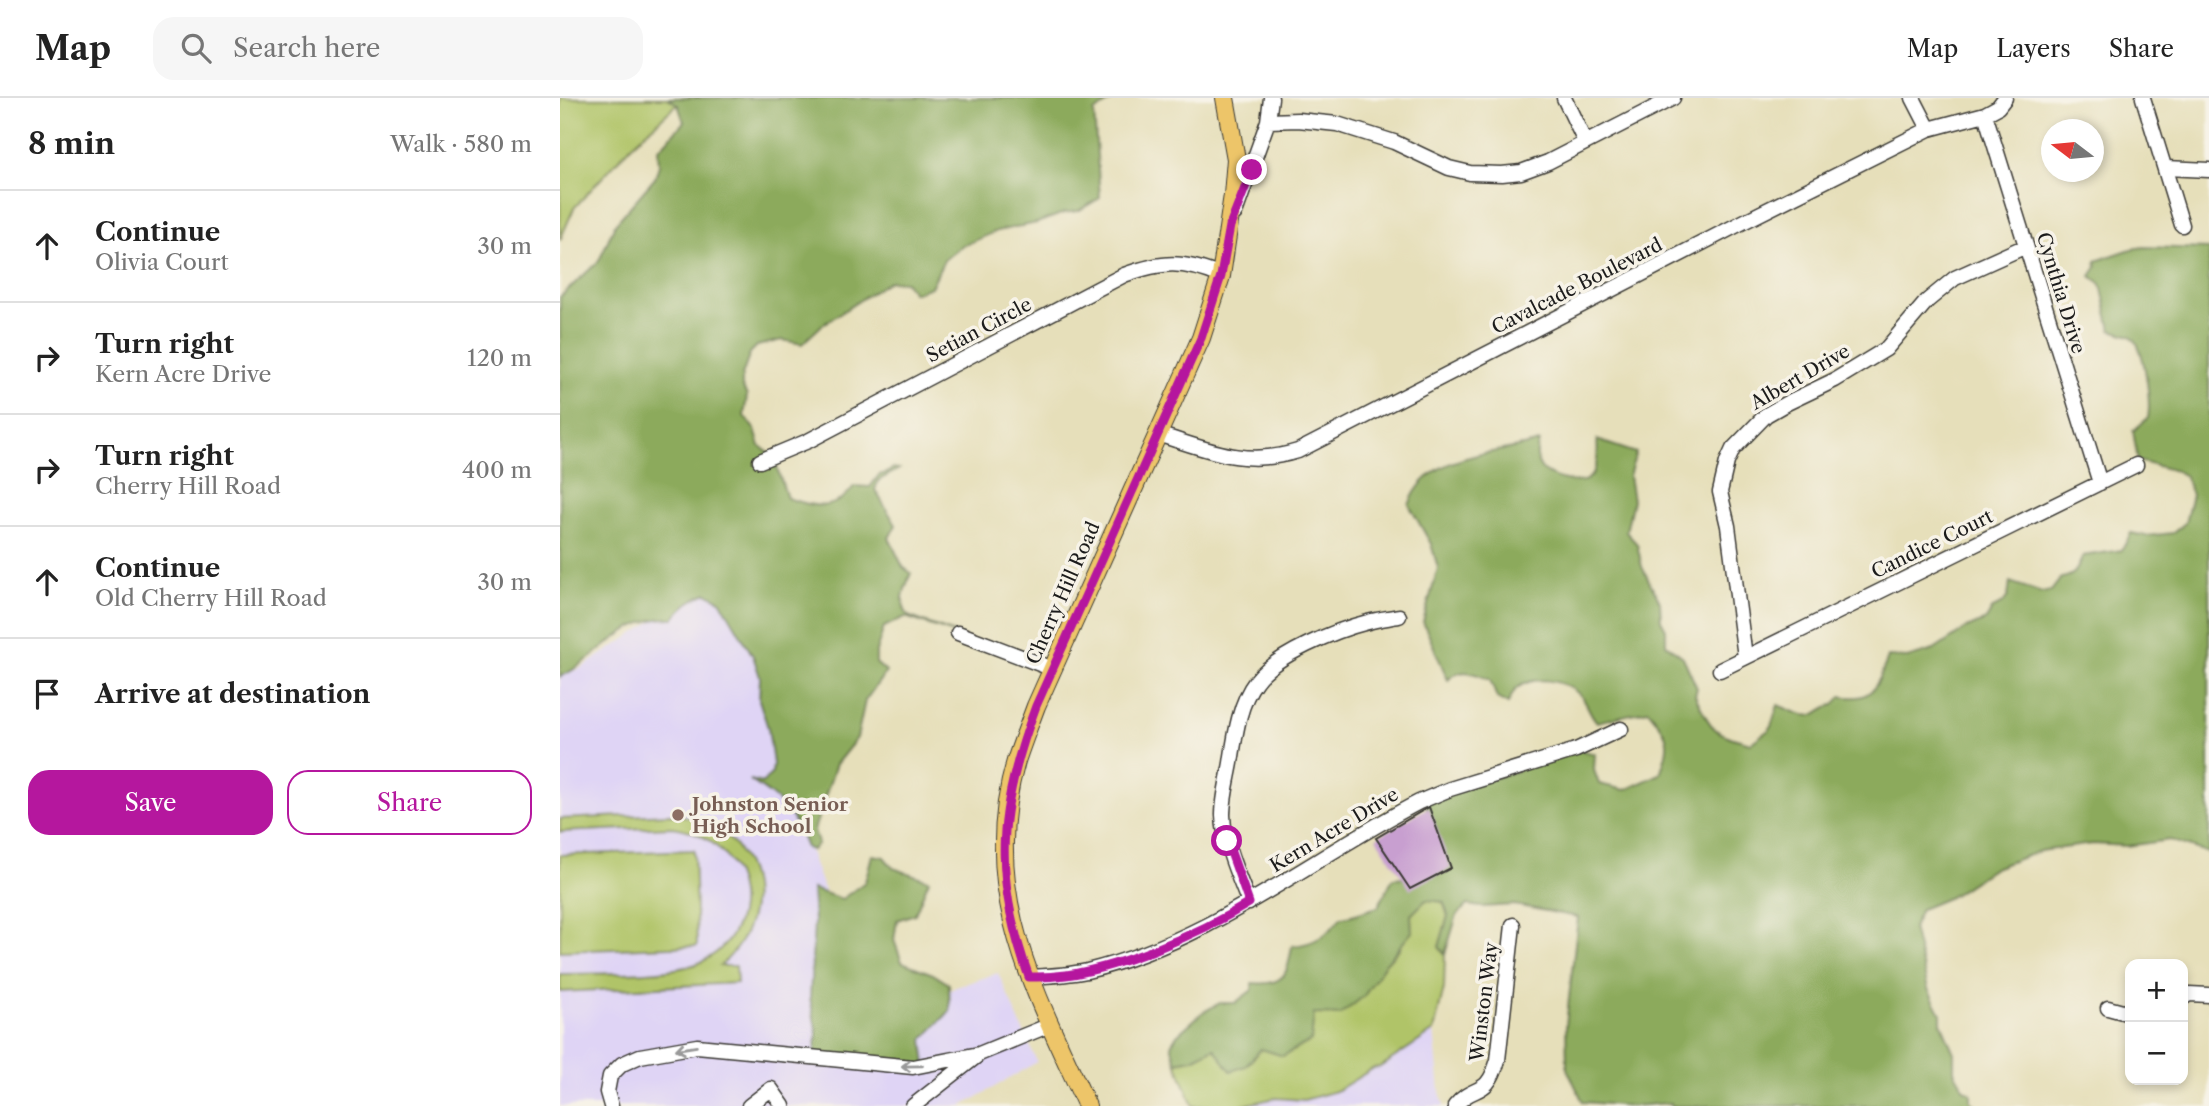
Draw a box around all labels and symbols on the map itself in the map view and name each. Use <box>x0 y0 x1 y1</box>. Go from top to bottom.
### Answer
north arrow <box>2041 119 2104 182</box>
route end <box>1236 154 1267 185</box>
street label: Cynthia Drive <box>2032 230 2090 356</box>
street label: Cavalcade Boulevard <box>1488 233 1667 339</box>
street label: Setian Circle <box>922 293 1036 367</box>
street label: Albert Drive <box>1745 339 1854 415</box>
street label: Candice Court <box>1867 505 1997 583</box>
street label: Cherry Hill Road <box>1021 518 1105 668</box>
street label: Kern Acre Drive <box>1266 783 1402 877</box>
place label: Johnston Senior High School <box>689 793 849 838</box>
marker: Johnston Senior High School <box>670 807 686 823</box>
route start <box>1211 825 1242 856</box>
street label: Winston Way <box>1465 940 1503 1064</box>
one-way arrow <box>675 1042 697 1055</box>
one-way arrow <box>901 1059 924 1072</box>

